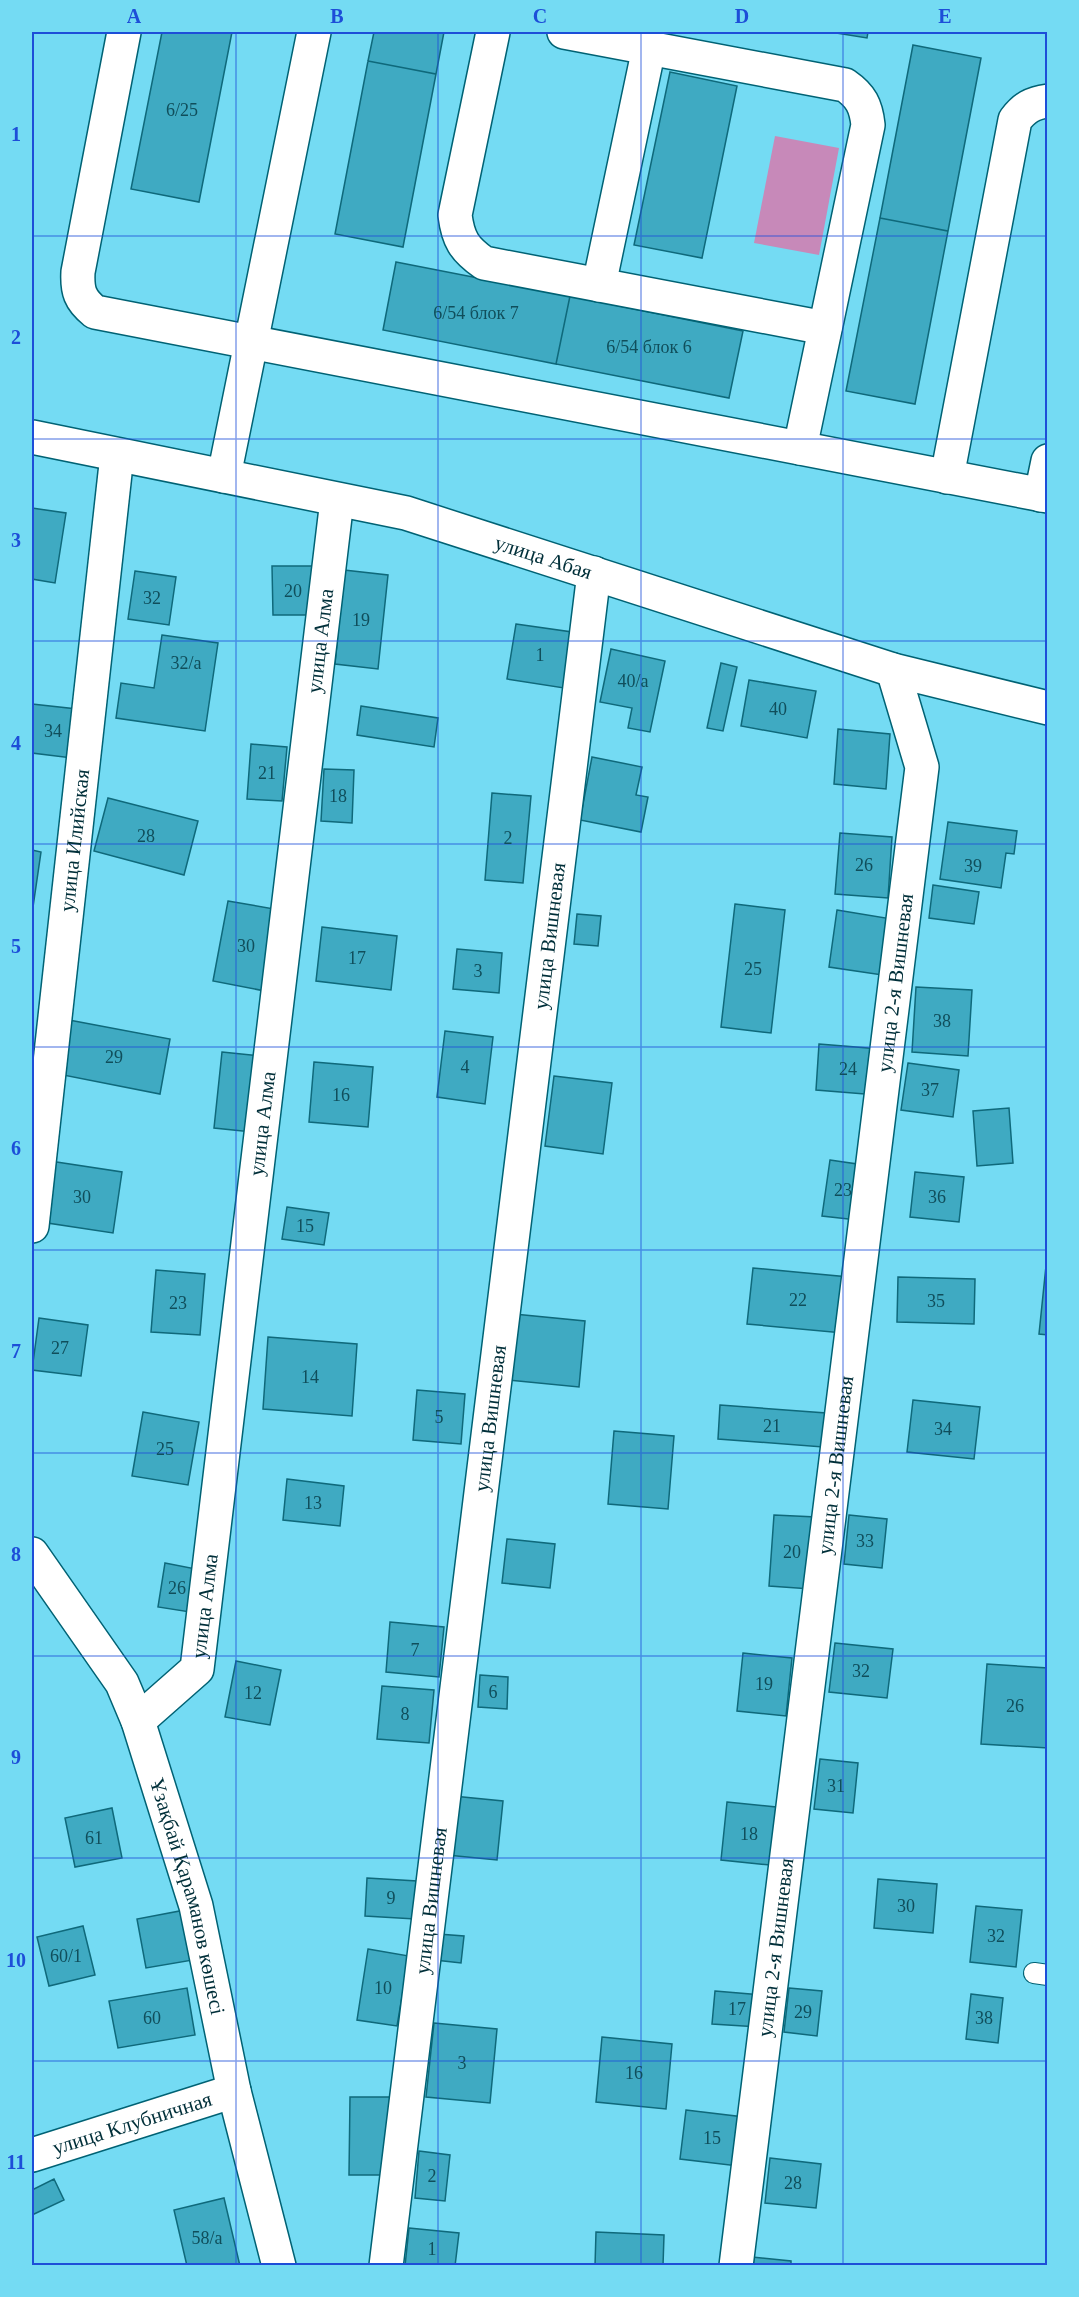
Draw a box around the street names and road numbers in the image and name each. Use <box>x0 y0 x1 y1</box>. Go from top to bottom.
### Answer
street label: улица Абая <box>492 530 595 584</box>
street label: улица Алма <box>302 587 338 695</box>
street label: улица Илийская <box>55 767 94 913</box>
street label: улица Вишневая <box>528 861 570 1011</box>
street label: улица 2-я Вишневая <box>872 892 918 1074</box>
street label: улица Алма <box>244 1069 281 1177</box>
street label: улица Вишневая <box>469 1343 511 1493</box>
street label: улица 2-я Вишневая <box>812 1374 858 1556</box>
street label: улица Алма <box>186 1552 223 1660</box>
street label: Ұзақбай Қараманов көшесі <box>145 1775 230 2017</box>
street label: улица Вишневая <box>410 1826 452 1976</box>
street label: улица 2-я Вишневая <box>753 1856 799 2038</box>
street label: улица Клубничная <box>49 2087 215 2160</box>

